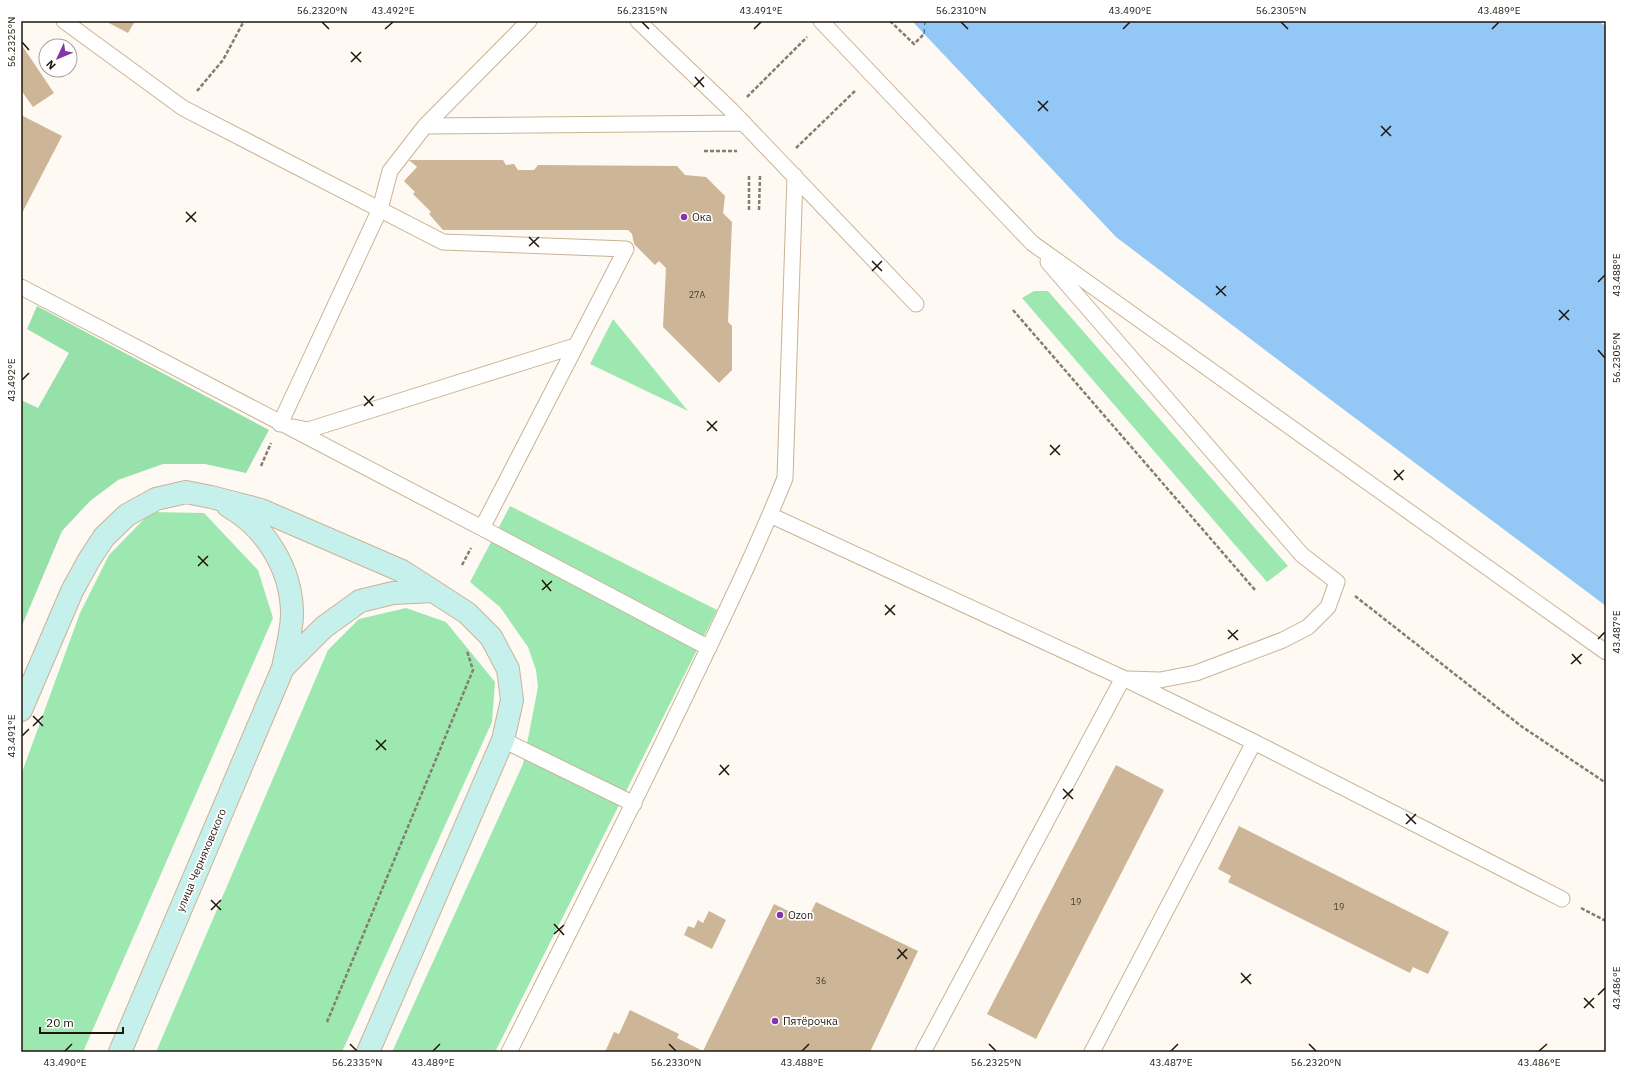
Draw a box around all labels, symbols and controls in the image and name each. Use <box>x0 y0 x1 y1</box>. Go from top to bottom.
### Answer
text: 56.2320°N <box>297 4 347 17</box>
text: 43.492°E <box>371 4 415 17</box>
text: 56.2315°N <box>617 4 667 17</box>
text: 43.491°E <box>739 4 783 17</box>
text: 56.2310°N <box>936 4 986 17</box>
text: 43.490°E <box>1108 4 1152 17</box>
text: 56.2305°N <box>1256 4 1306 17</box>
text: 43.489°E <box>1477 4 1521 17</box>
text: 56.2325°N <box>5 17 18 67</box>
north arrow <box>38 38 78 78</box>
text: N <box>43 57 59 73</box>
place label: Ока <box>692 210 712 224</box>
marker: Ока <box>679 212 689 222</box>
text: 43.488°E <box>1610 253 1623 297</box>
house number: 27А <box>689 289 706 300</box>
text: 56.2305°N <box>1610 333 1623 383</box>
text: 43.492°E <box>5 358 18 402</box>
text: 43.487°E <box>1610 610 1623 654</box>
text: 43.491°E <box>5 714 18 758</box>
street label: улица Черняховского <box>173 806 229 914</box>
house number: 19 <box>1071 896 1081 907</box>
house number: 19 <box>1334 901 1344 912</box>
place label: Ozon <box>788 908 813 922</box>
marker: Ozon <box>775 910 785 920</box>
text: 43.486°E <box>1610 966 1623 1010</box>
house number: 36 <box>816 975 826 986</box>
scale bar <box>40 1009 123 1035</box>
place label: Пятёрочка <box>783 1014 838 1028</box>
text: 20 m <box>46 1015 74 1030</box>
marker: Пятёрочка <box>770 1016 780 1026</box>
text: 43.490°E <box>43 1056 87 1069</box>
text: 56.2335°N <box>332 1056 382 1069</box>
text: 43.489°E <box>411 1056 455 1069</box>
text: 56.2330°N <box>651 1056 701 1069</box>
text: 43.488°E <box>780 1056 824 1069</box>
text: 56.2325°N <box>971 1056 1021 1069</box>
text: 43.487°E <box>1149 1056 1193 1069</box>
text: 56.2320°N <box>1291 1056 1341 1069</box>
text: 43.486°E <box>1517 1056 1561 1069</box>

